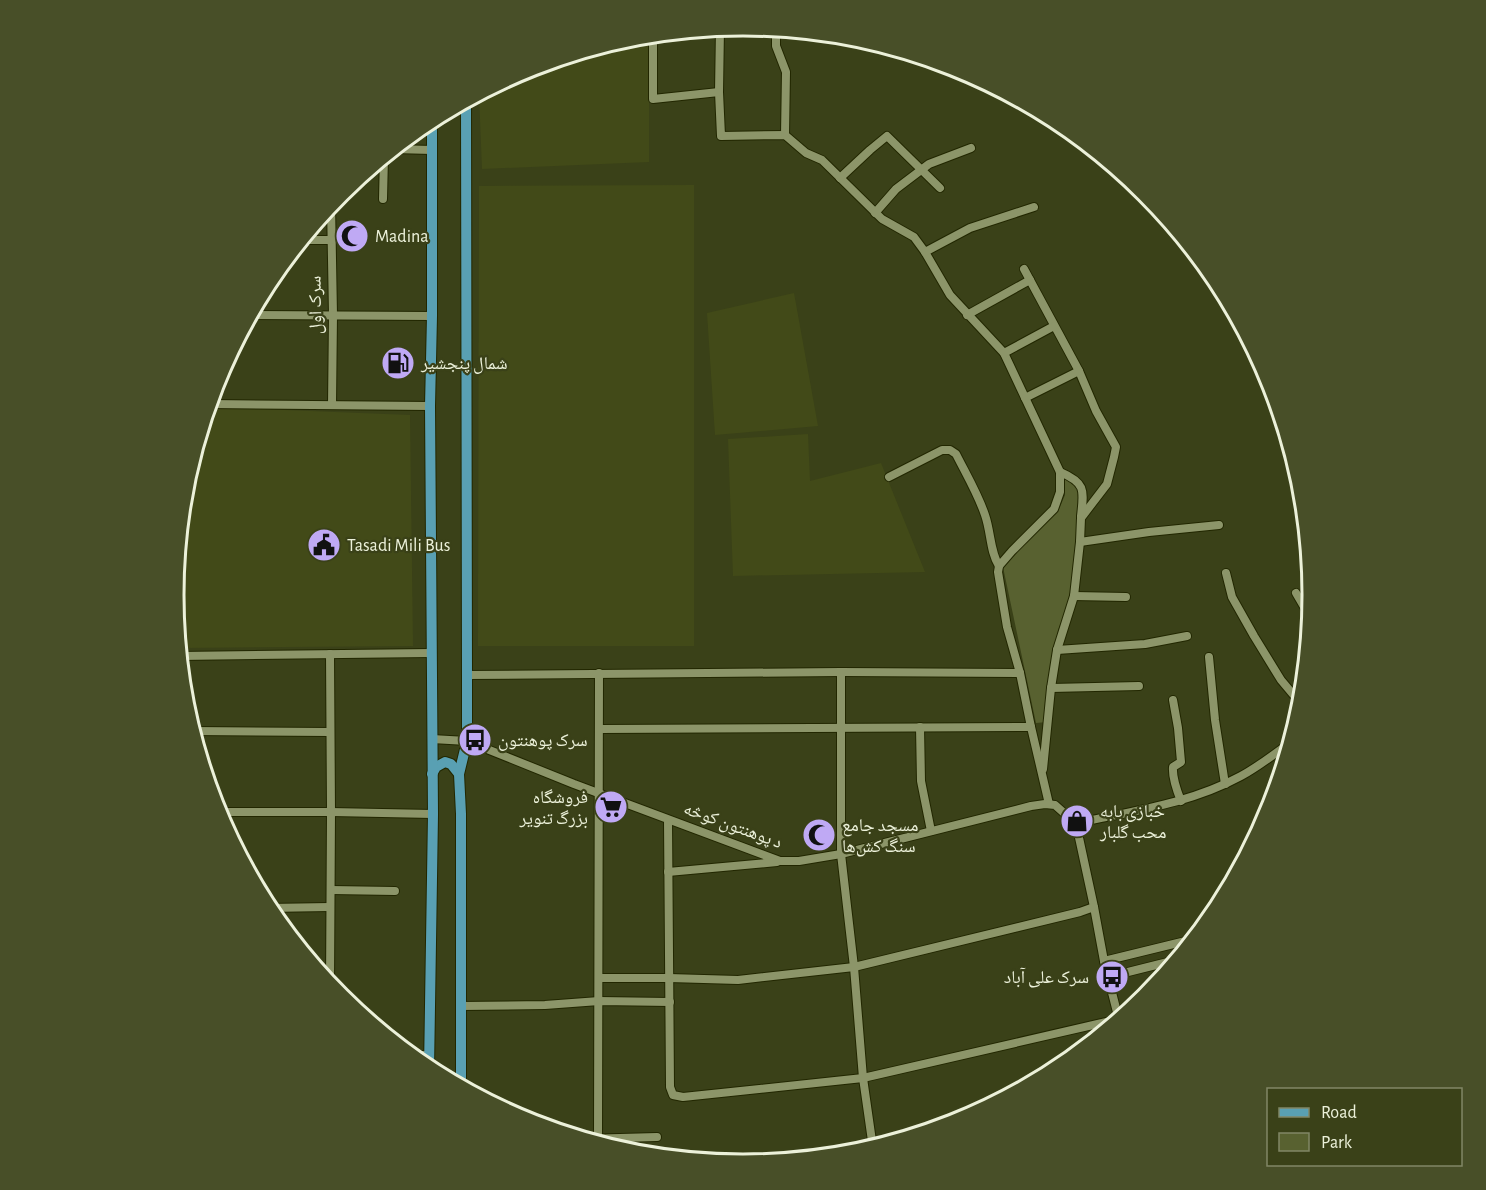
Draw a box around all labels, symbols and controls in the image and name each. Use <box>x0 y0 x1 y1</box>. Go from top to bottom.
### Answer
mosque icon: Madina <box>334 218 370 254</box>
place label: Madina <box>375 228 429 246</box>
street label: سرک‌ اول <box>306 276 327 334</box>
fuel station icon: شمال پنجشیر <box>380 345 416 381</box>
place label: شمال پنجشیر <box>420 355 508 374</box>
public building icon: Tasadi Mili Bus <box>306 527 342 563</box>
place label: Tasadi Mili Bus <box>347 537 450 555</box>
bus stop icon: سرک پوهنتون <box>457 722 493 758</box>
place label: سرک پوهنتون <box>498 732 588 751</box>
place label: فروشگاه بزرگ تنویر <box>519 789 588 829</box>
supermarket icon: فروشگاه بزرگ تنویر <box>593 789 629 825</box>
street label: د پوهنتون کوڅه <box>681 800 784 853</box>
shop icon: خبازی بابه محب گلبار <box>1059 803 1095 839</box>
place label: خبازی بابه محب گلبار <box>1099 803 1167 843</box>
mosque icon: مسجد جامع سنگ کش‌ها <box>801 817 837 853</box>
place label: مسجد جامع سنگ کش‌ها <box>842 817 918 857</box>
bus stop icon: سرک علی آباد <box>1094 959 1130 995</box>
place label: سرک علی آباد <box>1004 967 1089 988</box>
legend <box>1267 1088 1462 1166</box>
text: Road <box>1321 1104 1357 1122</box>
text: Park <box>1321 1134 1353 1152</box>

